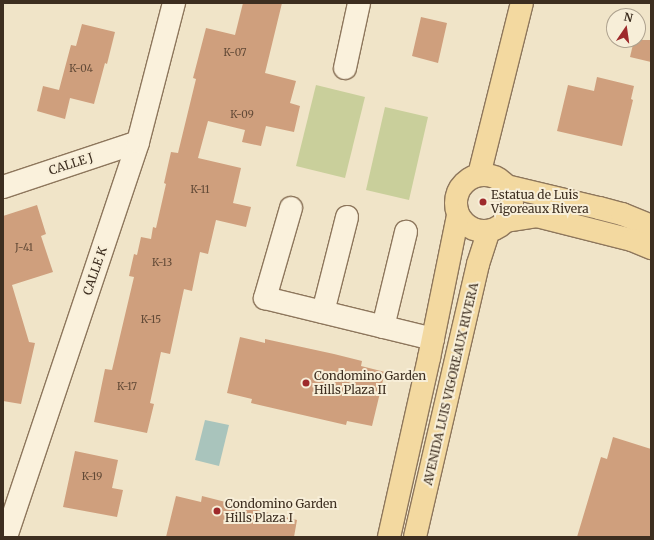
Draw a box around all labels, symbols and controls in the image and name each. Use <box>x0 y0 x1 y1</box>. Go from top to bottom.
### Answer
north arrow <box>606 8 646 48</box>
text: N <box>623 9 634 25</box>
house number: K-07 <box>223 47 247 59</box>
house number: K-04 <box>69 63 93 75</box>
house number: K-09 <box>230 109 254 121</box>
street label: CALLE J <box>47 150 95 178</box>
house number: K-11 <box>190 184 210 196</box>
place label: Estatua de Luis Vigoreaux Rivera <box>491 188 589 216</box>
marker: Estatua de Luis Vigoreaux Rivera <box>478 197 488 207</box>
house number: J-41 <box>15 242 33 254</box>
street label: CALLE K <box>80 245 110 297</box>
house number: K-13 <box>152 257 172 269</box>
street label: AVENIDA LUIS VIGOREAUX RIVERA <box>421 281 481 487</box>
house number: K-15 <box>141 314 161 326</box>
place label: Condomino Garden Hills Plaza II <box>314 369 426 397</box>
marker: Condomino Garden Hills Plaza II <box>301 378 311 388</box>
house number: K-17 <box>117 381 137 393</box>
house number: K-19 <box>82 471 102 483</box>
place label: Condomino Garden Hills Plaza I <box>225 497 337 525</box>
marker: Condomino Garden Hills Plaza I <box>212 506 222 516</box>

